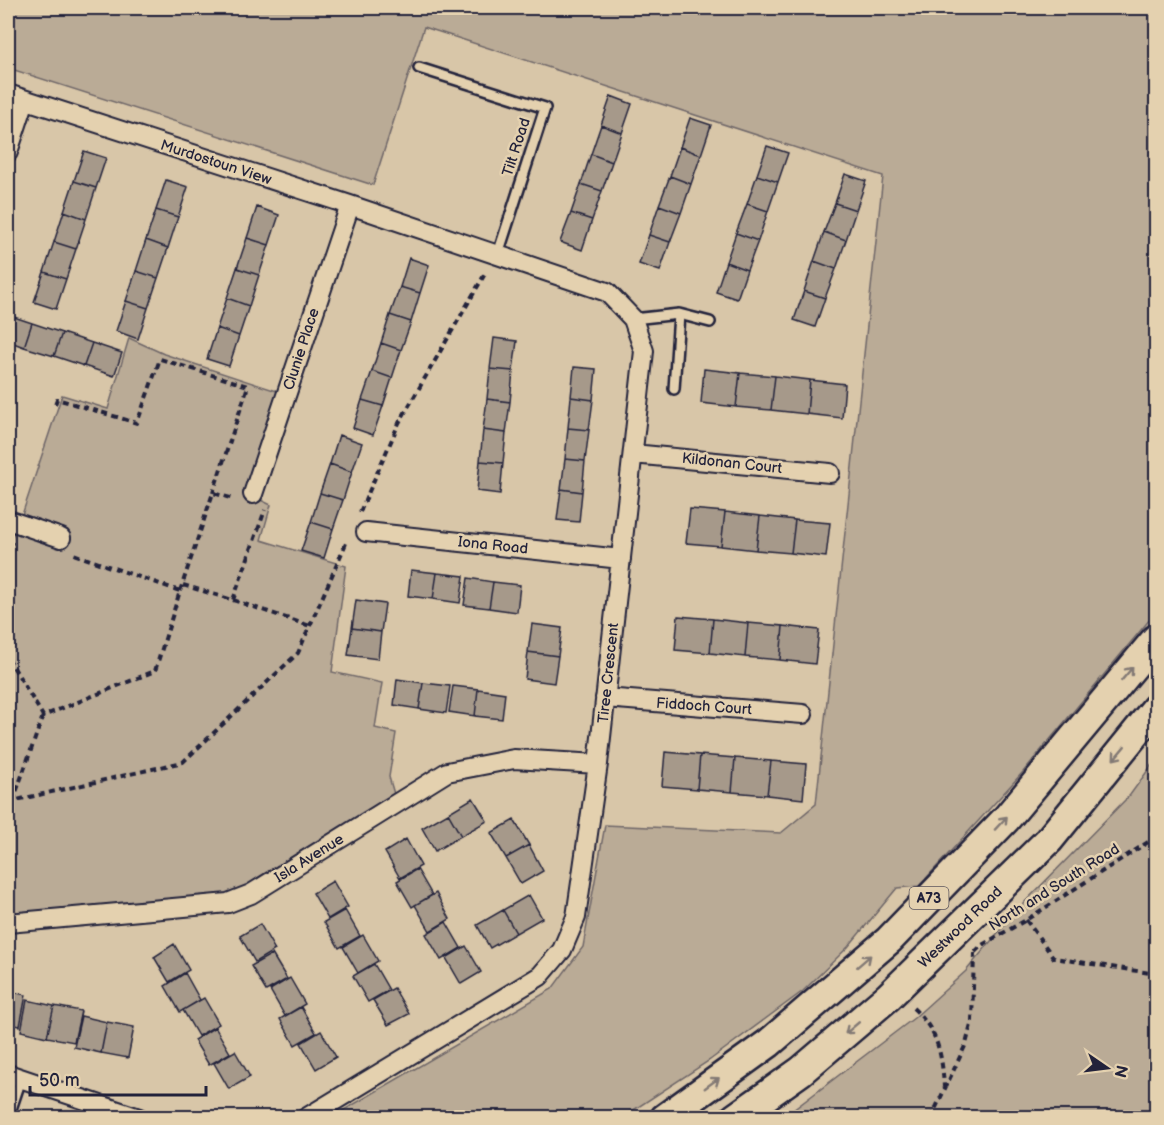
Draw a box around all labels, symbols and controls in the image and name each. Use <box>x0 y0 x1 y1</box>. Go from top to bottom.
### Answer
street label: Tilt Road <box>498 116 535 179</box>
street label: Murdostoun View <box>158 136 274 189</box>
street label: Clunie Place <box>279 306 324 393</box>
street label: Kildonan Court <box>681 449 783 478</box>
street label: Iona Road <box>457 532 529 559</box>
street label: Tiree Crescent <box>594 621 623 724</box>
one-way arrow <box>1121 666 1134 682</box>
street label: Fiddoch Court <box>655 694 753 719</box>
one-way arrow <box>1112 745 1126 760</box>
one-way arrow <box>994 816 1008 831</box>
street label: Isla Avenue <box>271 830 348 887</box>
street label: North and South Road <box>985 839 1123 935</box>
street label: Westwood Road <box>914 882 1006 972</box>
road number: A73 <box>910 887 948 909</box>
one-way arrow <box>856 954 871 968</box>
one-way arrow <box>845 1021 860 1035</box>
north arrow <box>1077 1038 1137 1098</box>
scale bar <box>30 1059 206 1097</box>
text: N <box>1109 1063 1131 1079</box>
text: 50 m <box>39 1070 80 1091</box>
one-way arrow <box>704 1077 720 1090</box>

